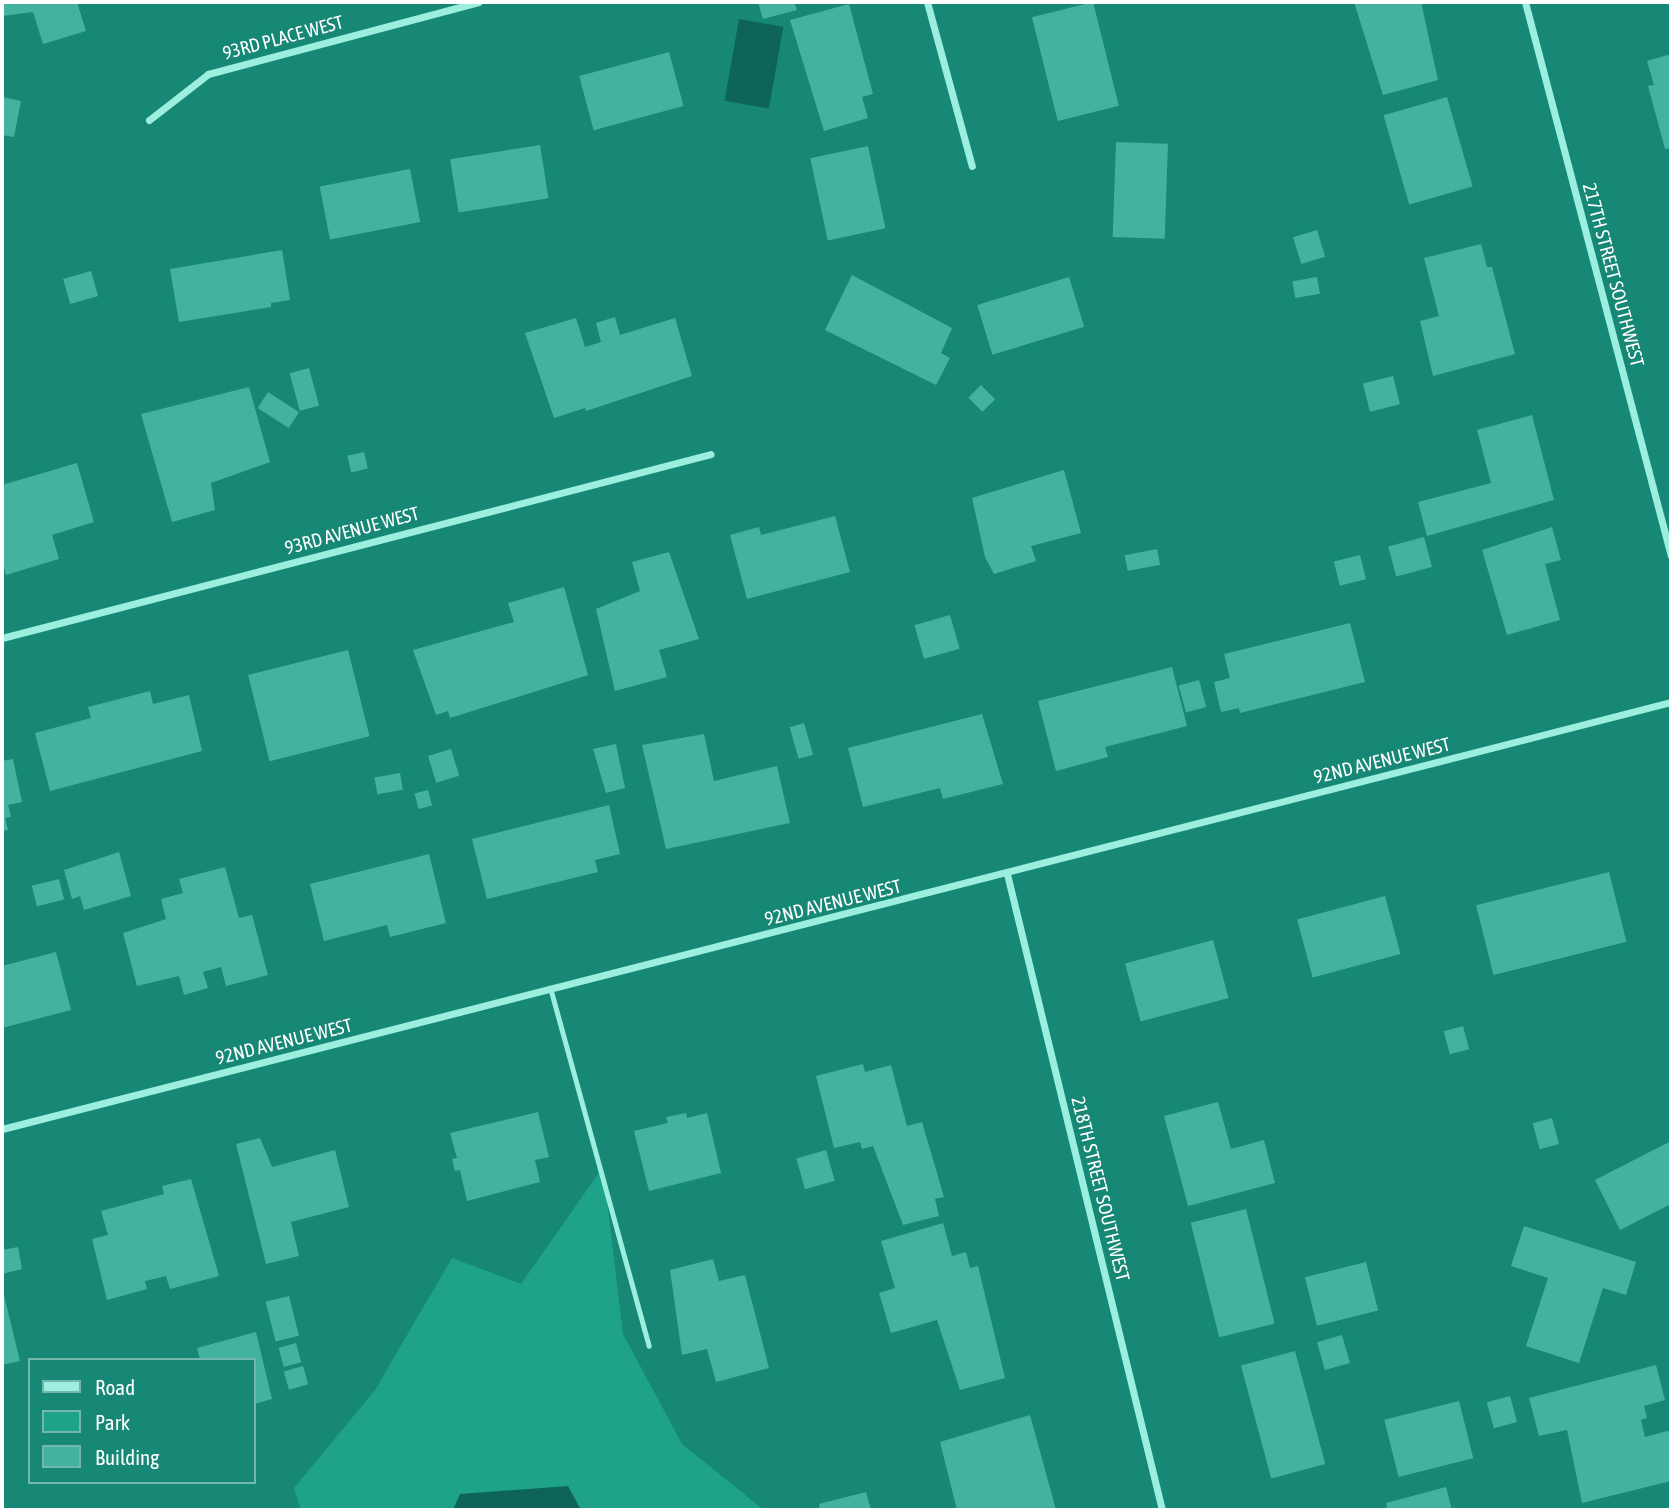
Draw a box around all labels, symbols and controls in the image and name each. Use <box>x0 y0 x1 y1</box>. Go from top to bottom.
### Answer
street label: 93RD PLACE WEST <box>220 11 346 65</box>
street label: 217TH STREET SOUTHWEST <box>1577 180 1649 370</box>
street label: 93RD AVENUE WEST <box>282 502 422 560</box>
street label: 92ND AVENUE WEST <box>1311 733 1453 789</box>
street label: 92ND AVENUE WEST <box>762 875 904 931</box>
street label: 92ND AVENUE WEST <box>213 1014 355 1070</box>
street label: 218TH STREET SOUTHWEST <box>1066 1094 1134 1284</box>
legend <box>28 1358 256 1484</box>
text: Road <box>95 1375 135 1399</box>
text: Park <box>95 1410 130 1434</box>
text: Building <box>95 1445 159 1469</box>

